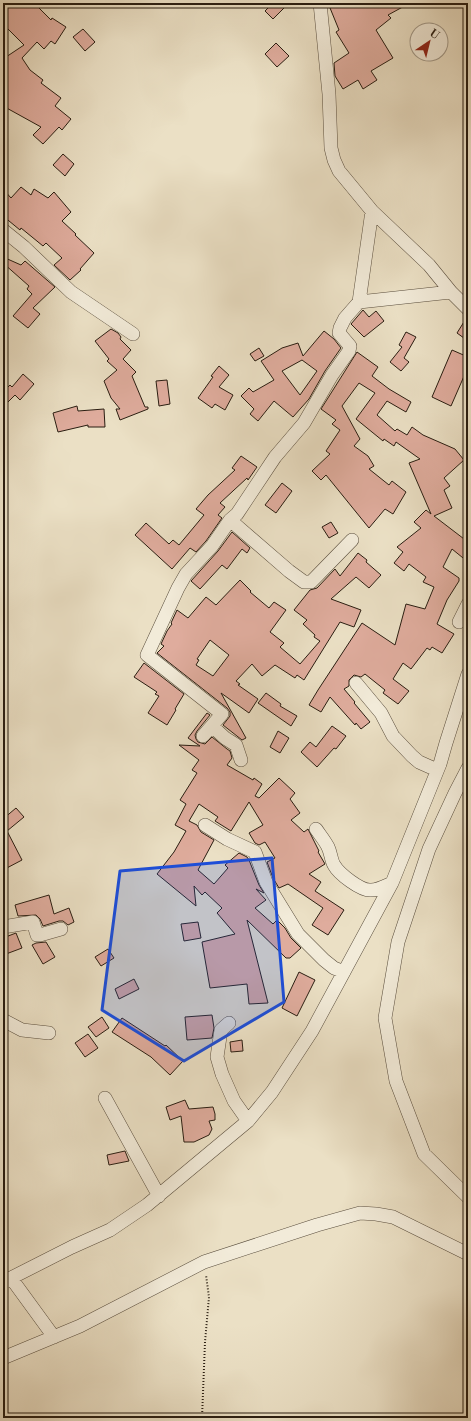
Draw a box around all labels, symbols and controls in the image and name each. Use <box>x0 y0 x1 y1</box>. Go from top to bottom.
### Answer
north arrow <box>409 22 449 62</box>
text: U <box>427 26 442 43</box>

